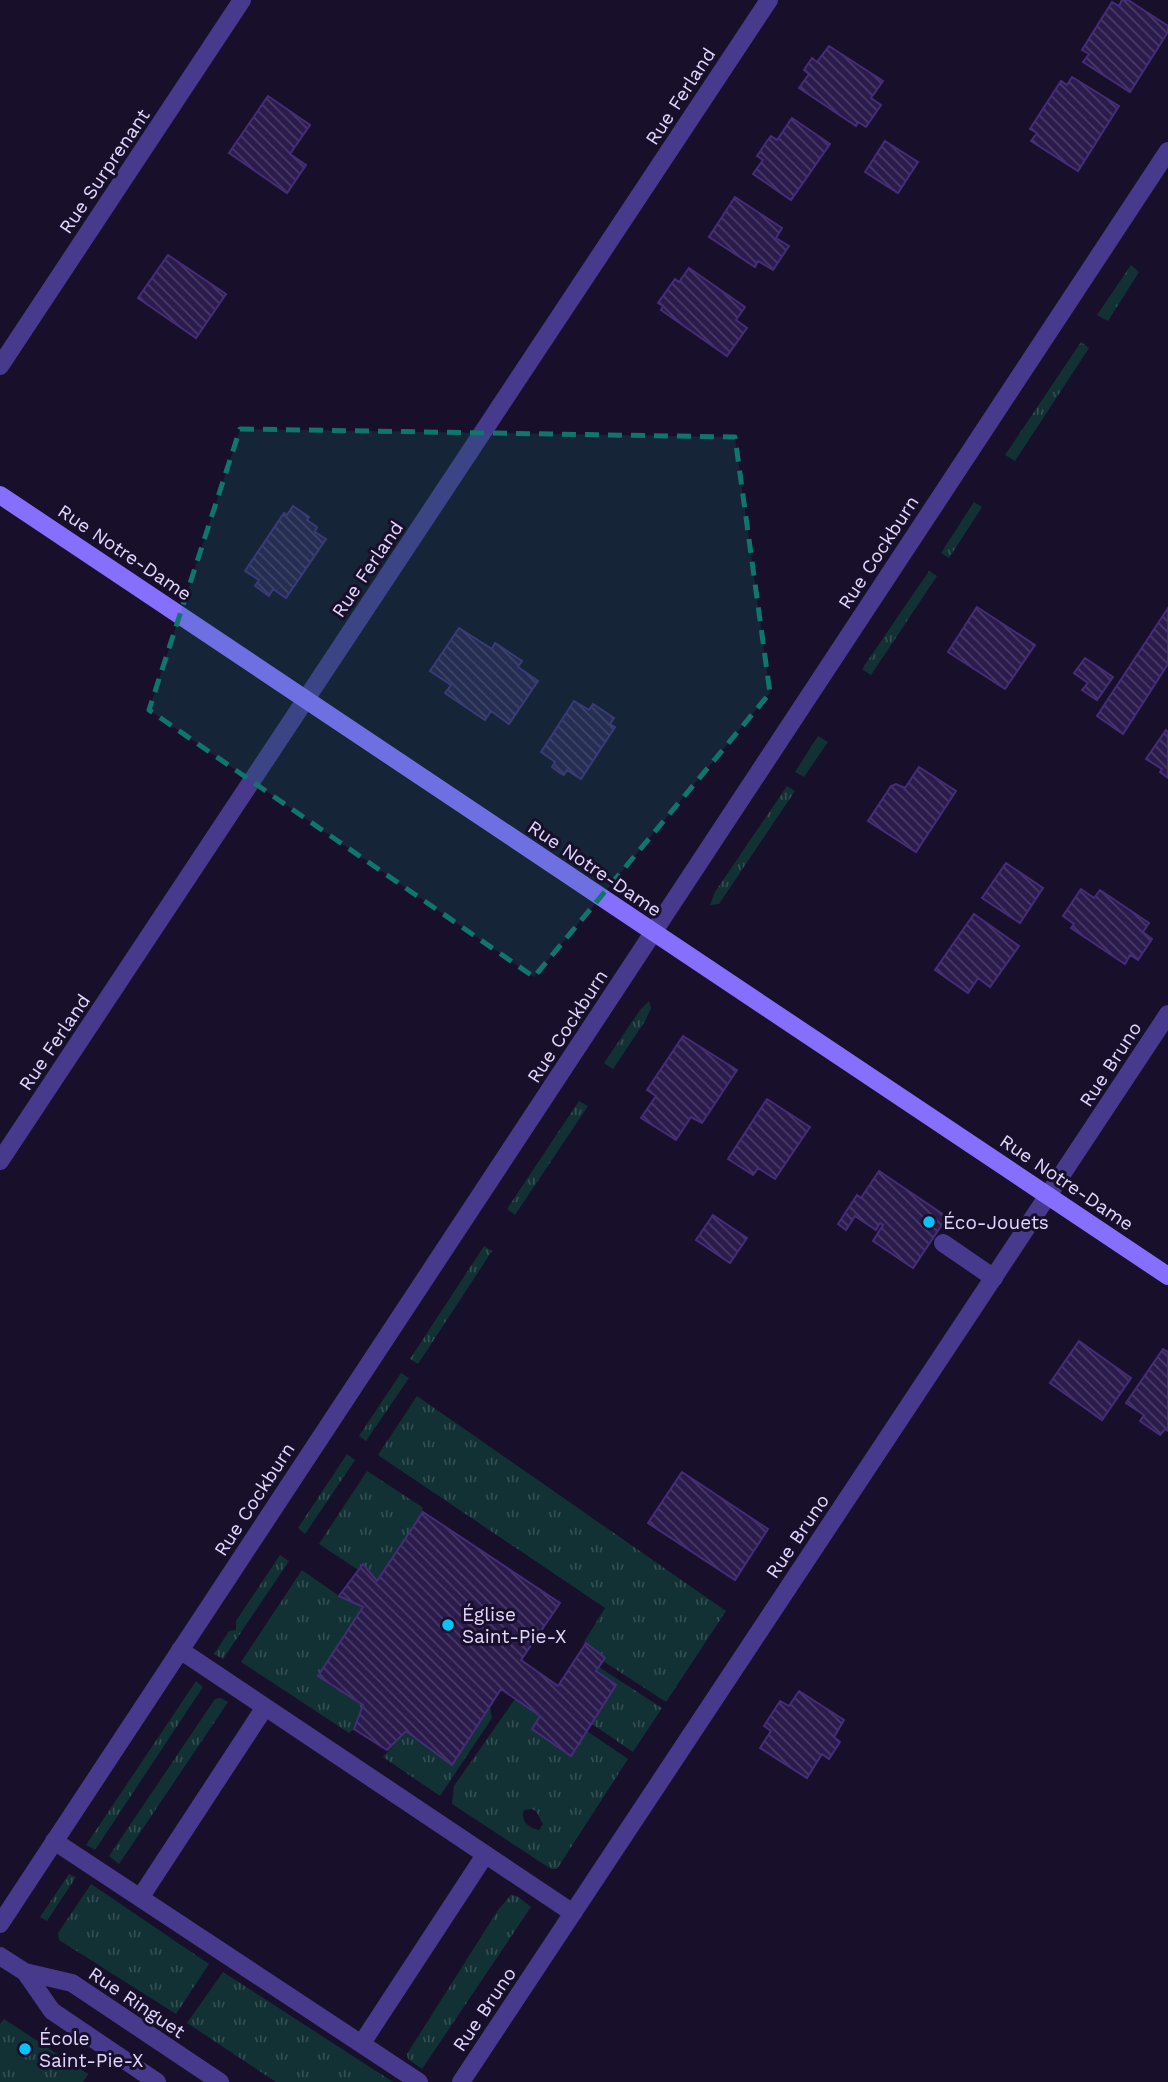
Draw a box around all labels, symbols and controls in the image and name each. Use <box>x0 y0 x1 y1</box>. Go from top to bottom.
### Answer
street label: Rue Ferland <box>641 43 720 149</box>
street label: Rue Surprenant <box>54 104 155 238</box>
street label: Rue Cockburn <box>833 491 924 613</box>
street label: Rue Notre-Dame <box>54 499 196 606</box>
street label: Rue Ferland <box>327 517 408 622</box>
street label: Rue Notre-Dame <box>524 815 666 922</box>
street label: Rue Cockburn <box>522 965 613 1087</box>
street label: Rue Ferland <box>14 990 95 1095</box>
street label: Rue Bruno <box>1074 1017 1146 1111</box>
street label: Rue Notre-Dame <box>996 1129 1138 1236</box>
place label: Éco-Jouets <box>943 1211 1049 1234</box>
marker: Éco-Jouets <box>921 1214 937 1230</box>
street label: Rue Cockburn <box>209 1438 300 1560</box>
street label: Rue Bruno <box>761 1490 834 1583</box>
place label: Église Saint-Pie-X <box>462 1603 566 1648</box>
marker: Église Saint-Pie-X <box>440 1617 456 1633</box>
street label: Rue Ringuet <box>84 1962 189 2043</box>
street label: Rue Bruno <box>448 1963 521 2056</box>
place label: École Saint-Pie-X <box>39 2027 143 2072</box>
marker: École Saint-Pie-X <box>17 2041 33 2057</box>

